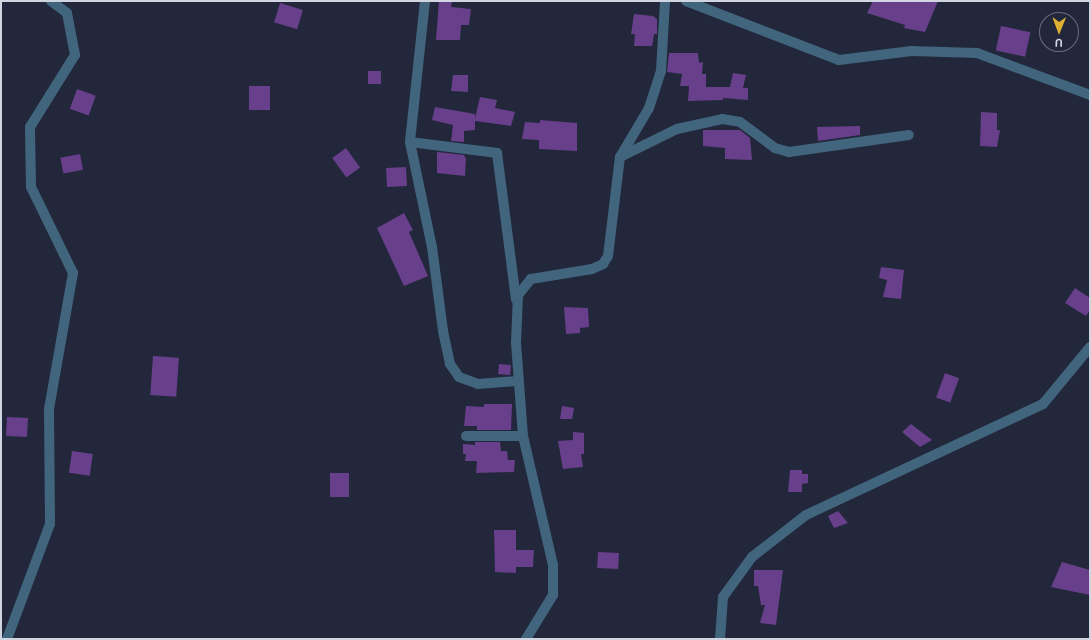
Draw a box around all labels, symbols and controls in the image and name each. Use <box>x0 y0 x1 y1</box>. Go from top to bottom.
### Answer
north arrow <box>1039 12 1079 52</box>
text: U <box>1055 36 1063 51</box>

